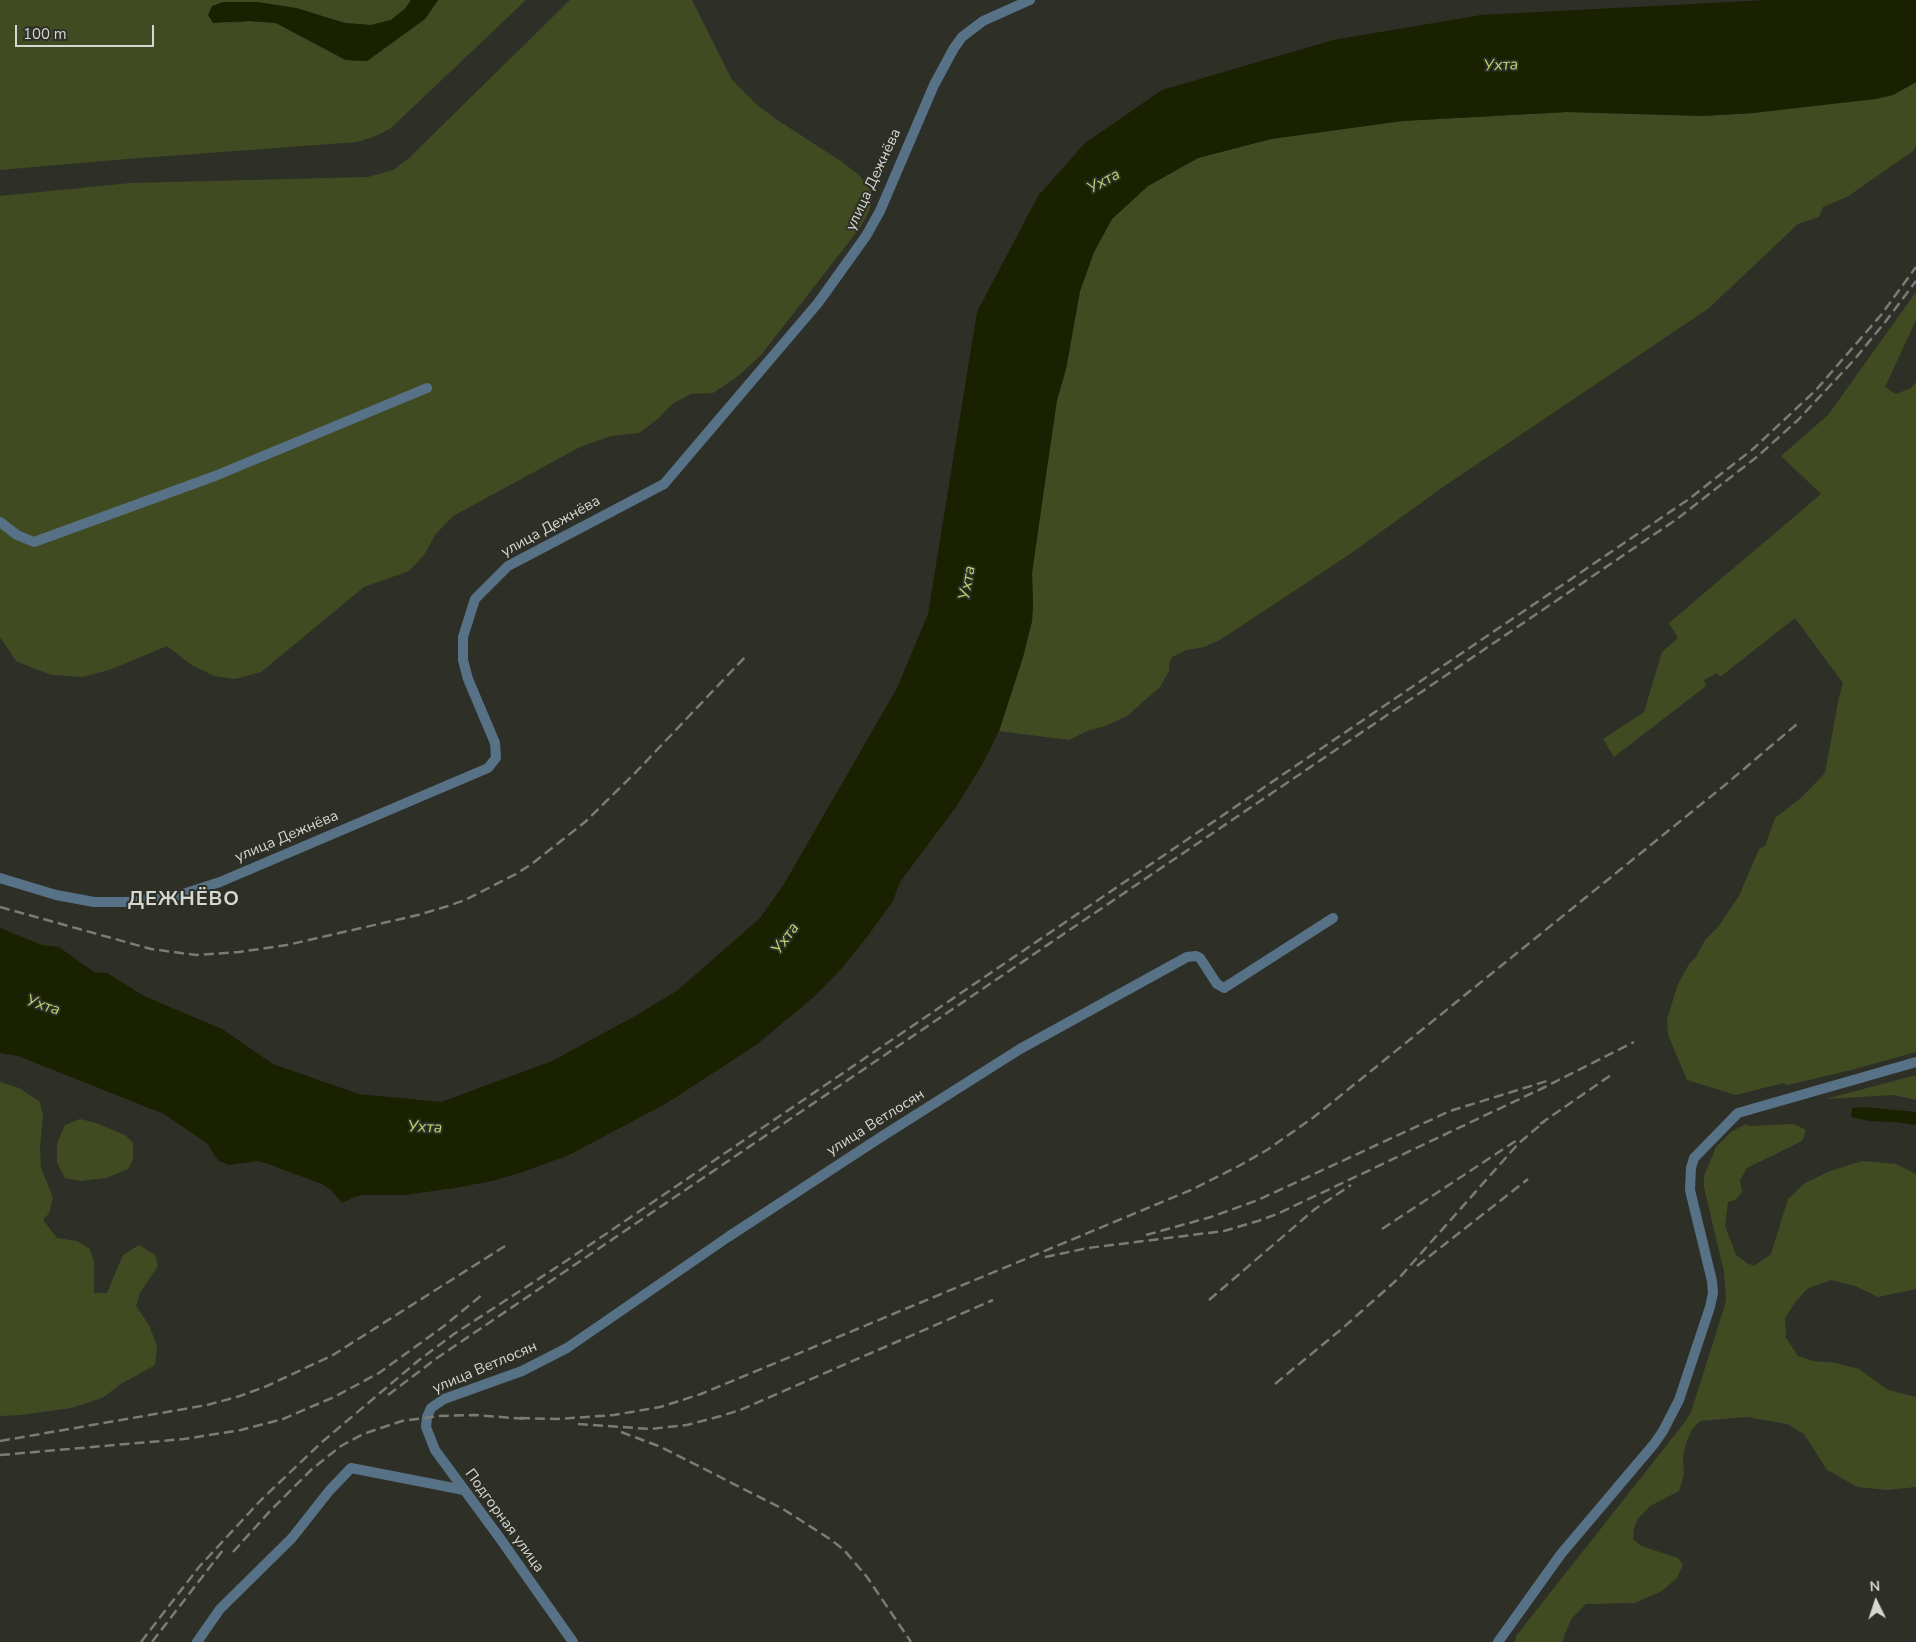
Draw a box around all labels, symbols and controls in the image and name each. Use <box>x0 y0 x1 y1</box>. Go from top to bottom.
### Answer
scale bar <box>18 15 156 47</box>
text: 100 m <box>23 24 67 44</box>
water label: Ухта <box>1483 56 1519 76</box>
street label: улица Дежнёва <box>842 126 906 234</box>
water label: Ухта <box>1084 165 1124 199</box>
street label: улица Дежнёва <box>498 492 604 562</box>
water label: Ухта <box>956 564 980 602</box>
street label: улица Дежнёва <box>233 807 341 867</box>
district label: ДЕЖНЁВО <box>127 888 241 912</box>
water label: Ухта <box>768 919 804 959</box>
water label: Ухта <box>24 992 62 1020</box>
street label: улица Ветлосян <box>824 1086 928 1160</box>
water label: Ухта <box>407 1118 443 1138</box>
street label: улица Ветлосян <box>430 1338 540 1398</box>
street label: Подгорная улица <box>460 1466 548 1576</box>
north arrow <box>1851 1577 1901 1627</box>
text: N <box>1869 1577 1881 1596</box>

